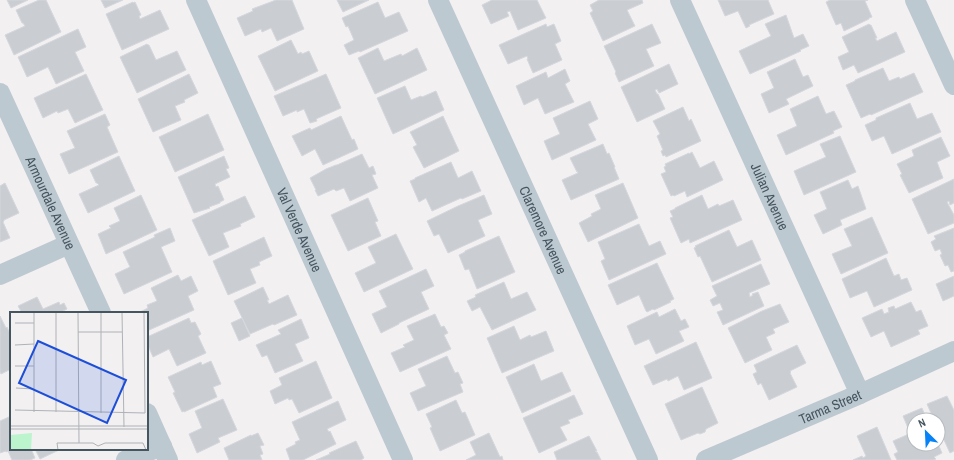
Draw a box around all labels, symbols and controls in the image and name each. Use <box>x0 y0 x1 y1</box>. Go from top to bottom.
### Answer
street label: Armourdale Avenue <box>21 153 80 253</box>
street label: Julian Avenue <box>747 160 793 233</box>
street label: Claremore Avenue <box>515 183 571 277</box>
street label: Val Verde Avenue <box>273 185 326 275</box>
inset map <box>10 312 148 450</box>
street label: Tarma Street <box>796 386 864 428</box>
north arrow <box>906 412 946 452</box>
text: N <box>916 415 928 431</box>

